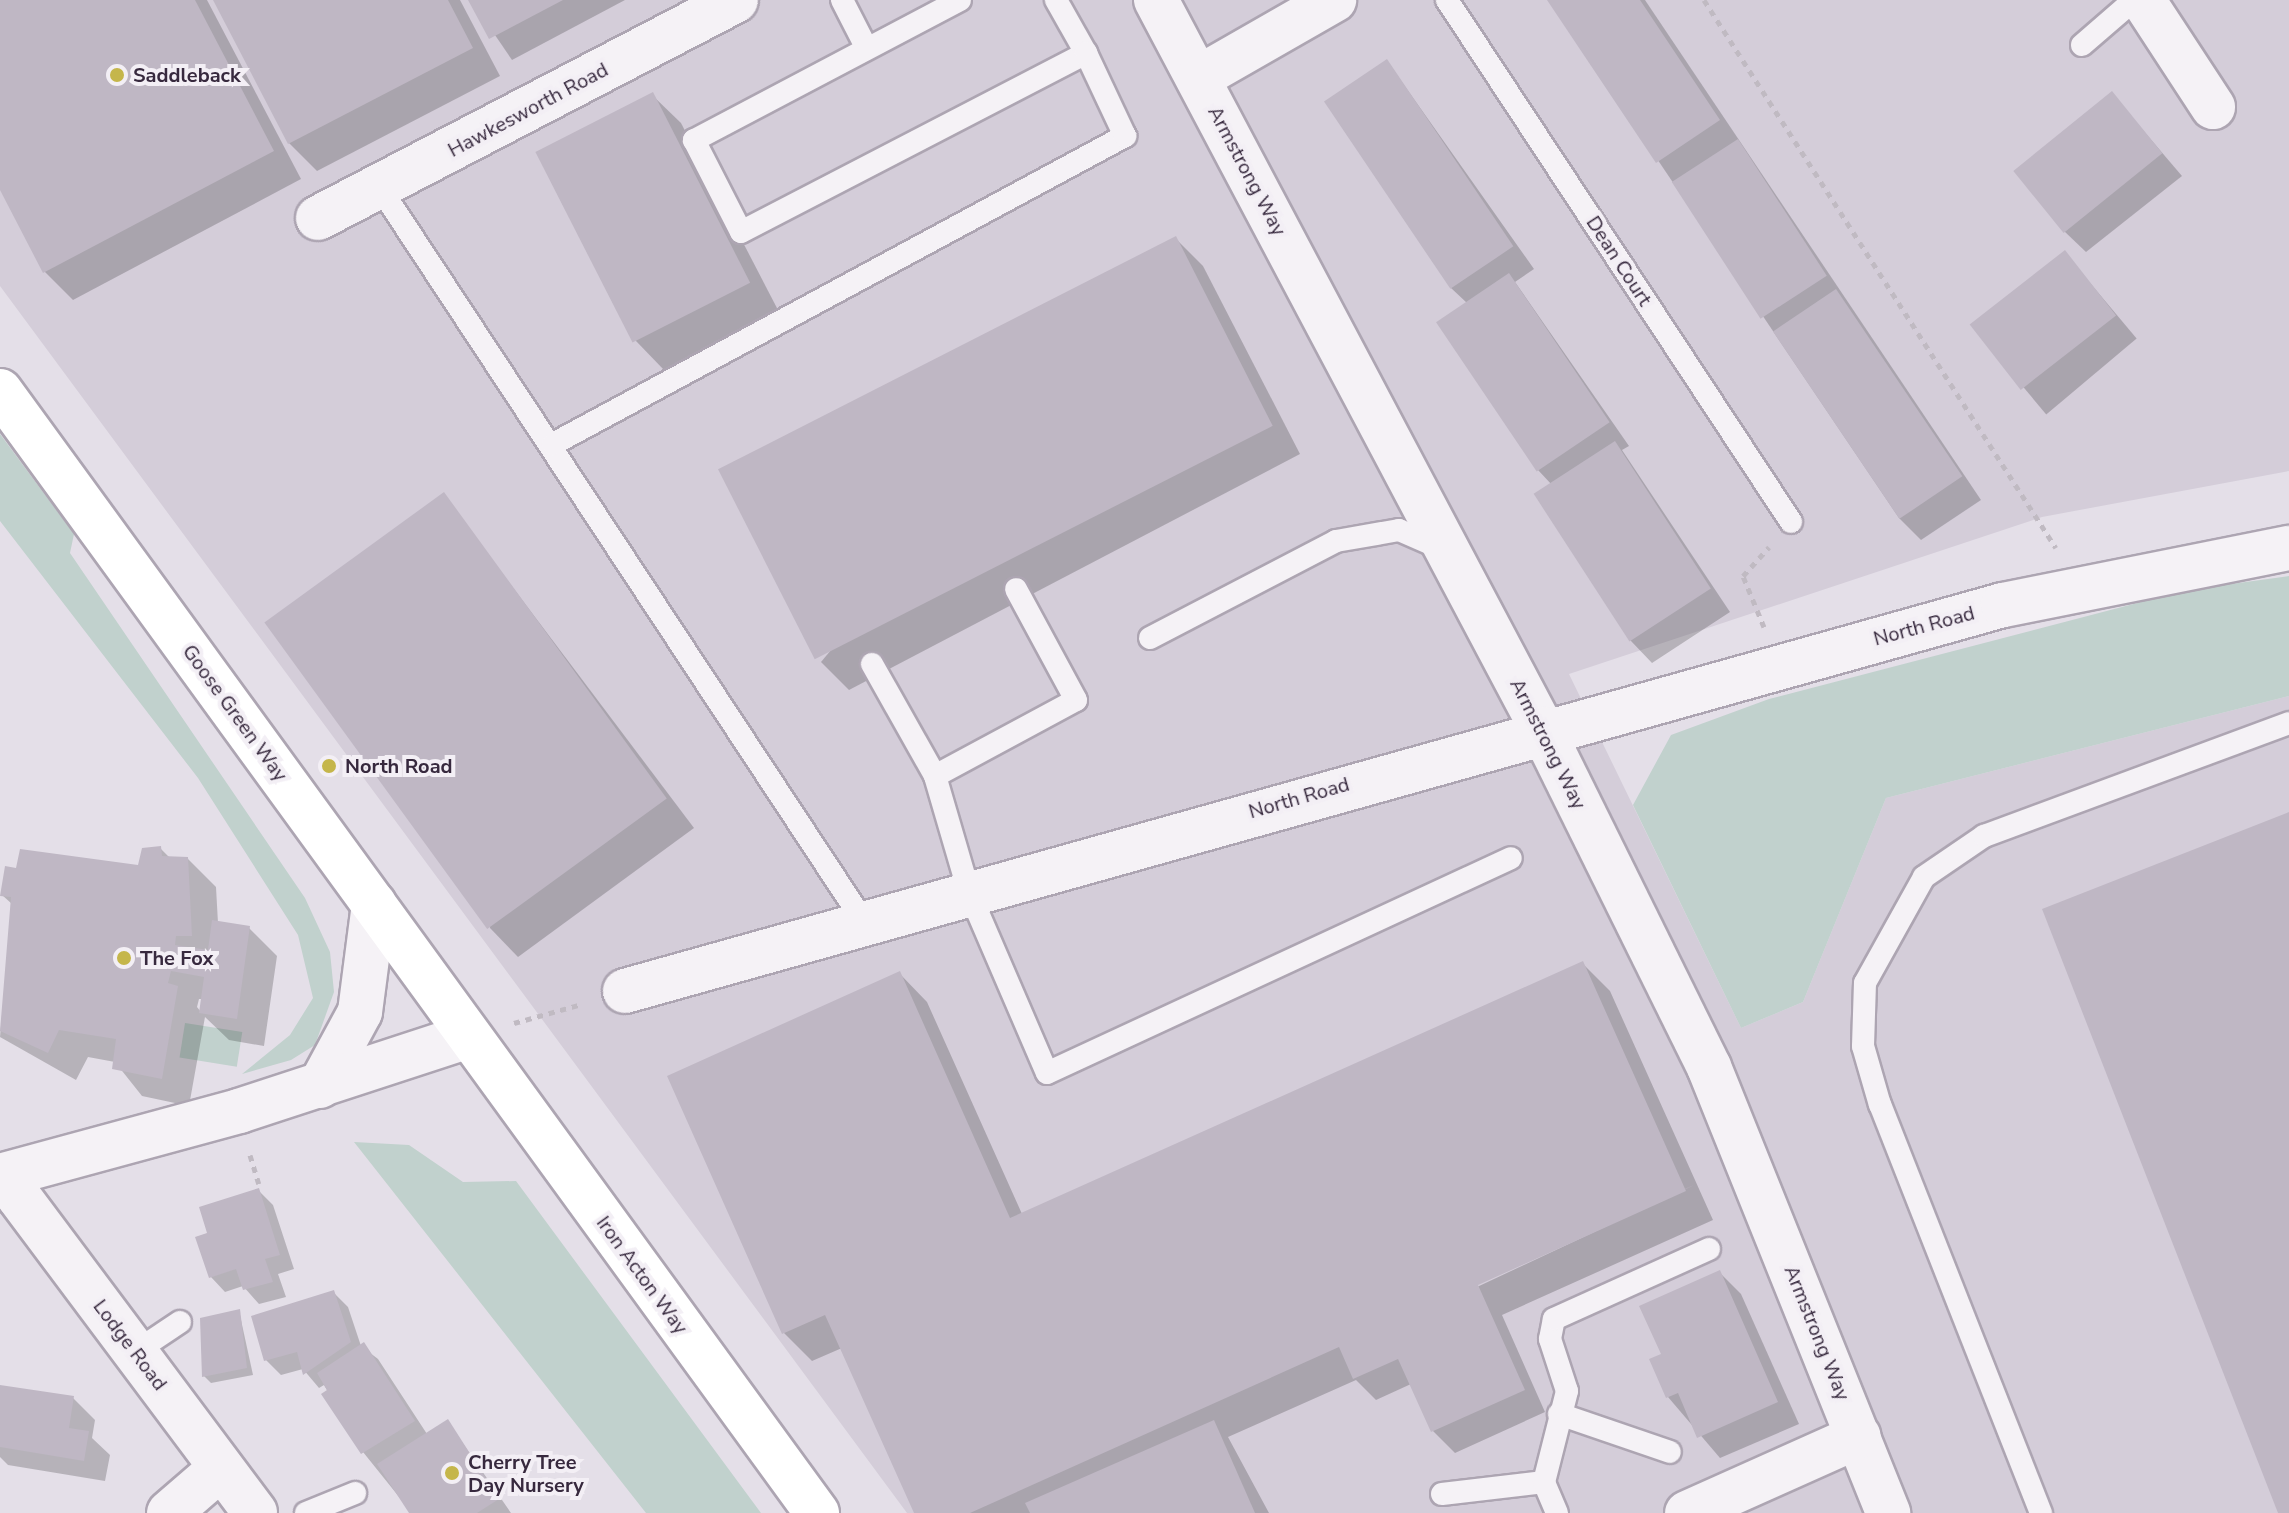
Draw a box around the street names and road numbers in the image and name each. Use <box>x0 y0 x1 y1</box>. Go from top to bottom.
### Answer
street label: Hawkesworth Road <box>444 58 612 162</box>
street label: Armstrong Way <box>1203 102 1291 240</box>
street label: Dean Court <box>1581 212 1657 310</box>
street label: North Road <box>1871 601 1977 651</box>
street label: Goose Green Way <box>177 640 293 786</box>
street label: Armstrong Way <box>1505 675 1591 813</box>
street label: North Road <box>1246 772 1352 824</box>
street label: Iron Acton Way <box>591 1211 693 1339</box>
street label: Armstrong Way <box>1779 1262 1855 1404</box>
street label: Lodge Road <box>88 1295 172 1395</box>

